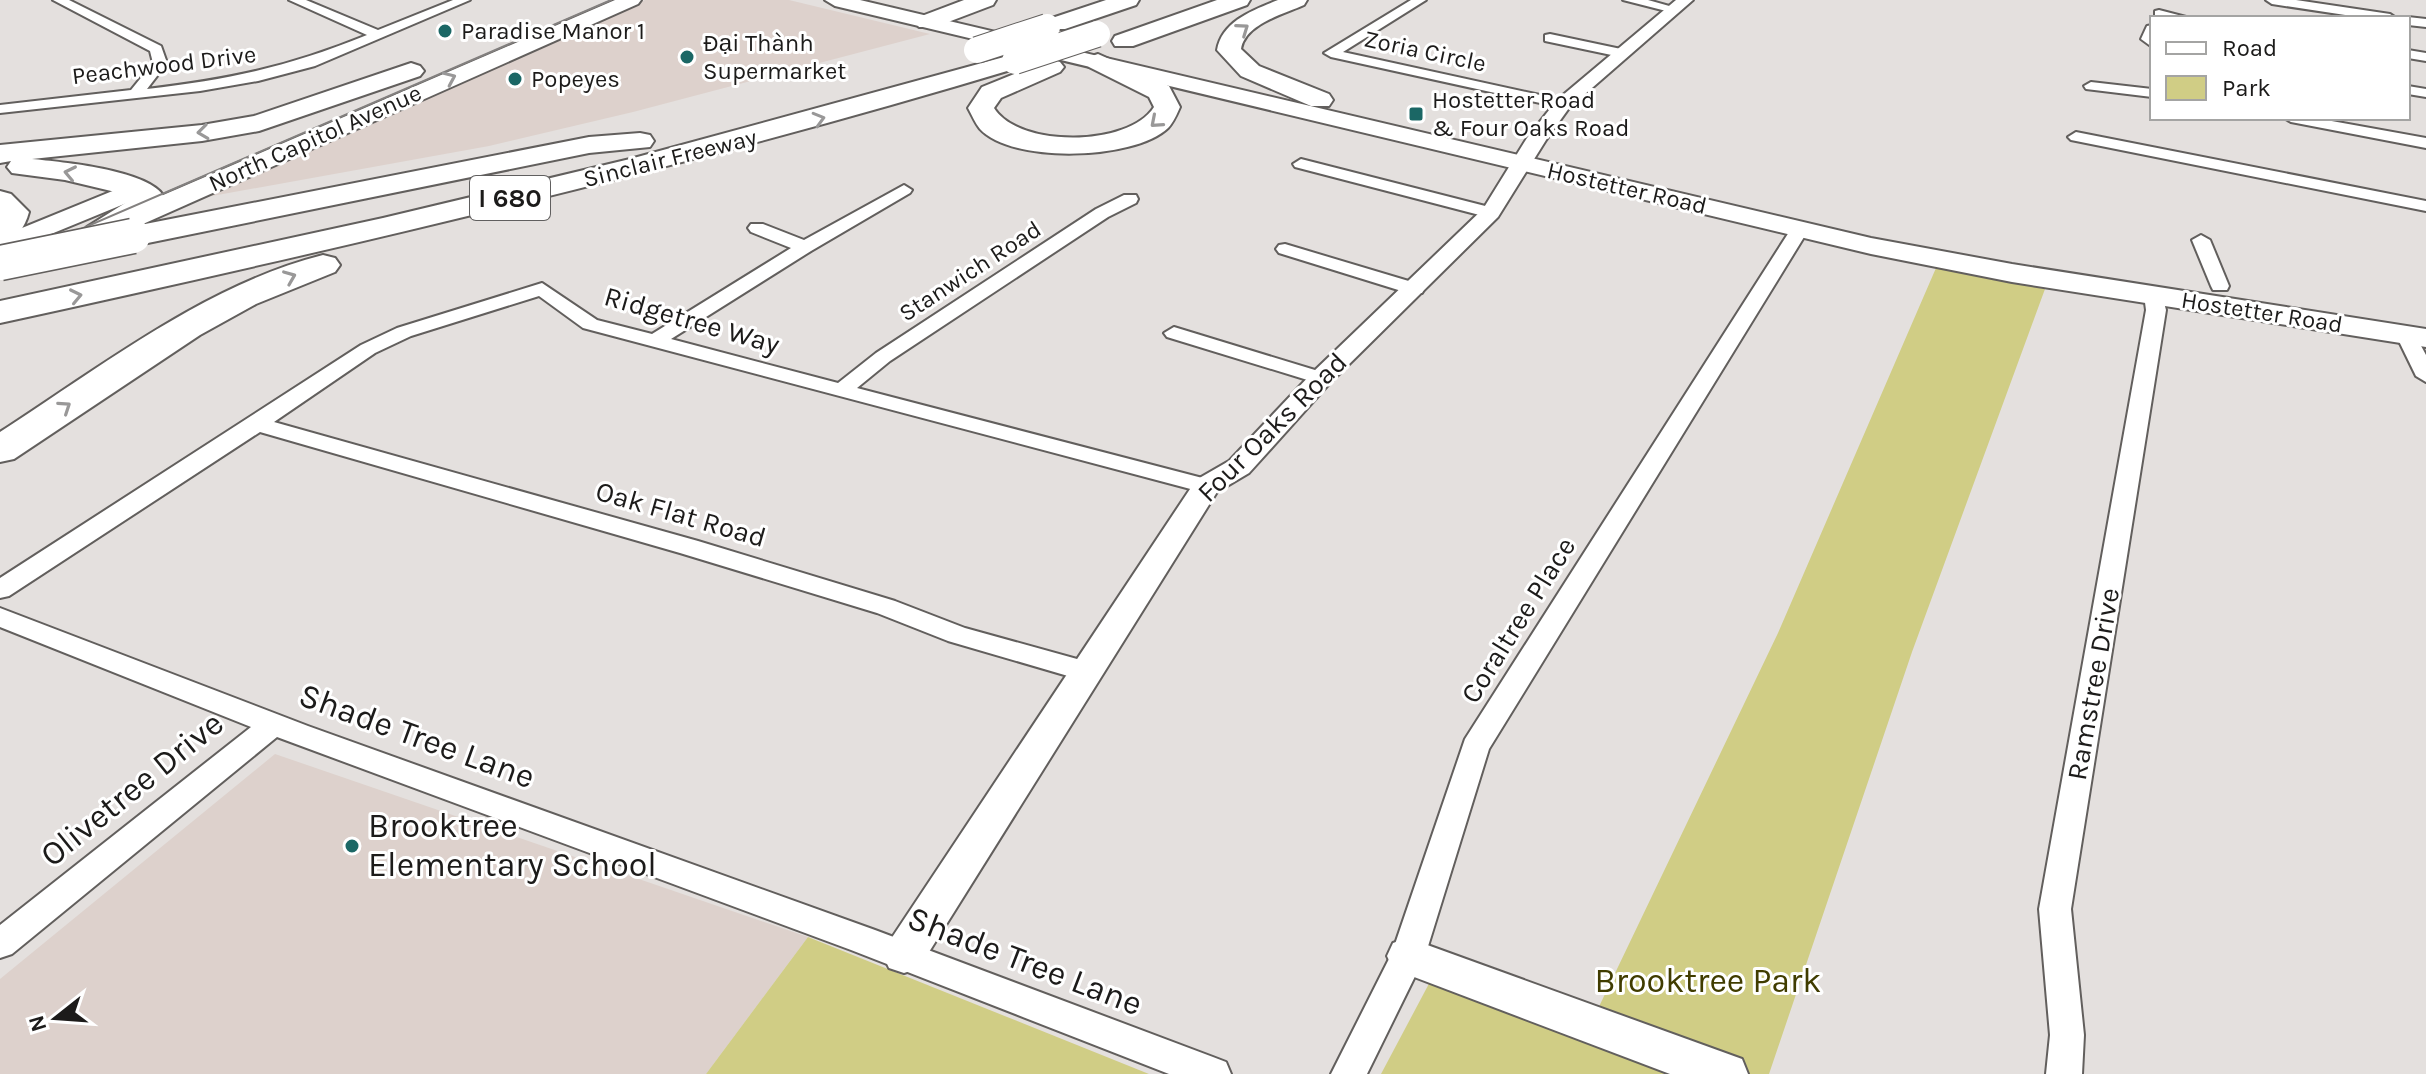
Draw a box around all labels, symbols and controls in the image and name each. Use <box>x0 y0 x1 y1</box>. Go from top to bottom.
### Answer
legend <box>2150 16 2410 120</box>
place label: Paradise Manor 1 <box>461 17 645 45</box>
marker: Paradise Manor 1 <box>436 22 454 40</box>
one-way arrow <box>1234 24 1249 39</box>
street label: Zoria Circle <box>1361 24 1489 78</box>
place label: Đại Thành Supermarket <box>703 29 846 85</box>
text: Road <box>2222 34 2277 62</box>
street label: Peachwood Drive <box>70 40 258 90</box>
marker: Đại Thành Supermarket <box>678 48 696 66</box>
place label: Popeyes <box>531 65 620 93</box>
marker: Popeyes <box>506 70 524 88</box>
one-way arrow <box>442 72 456 88</box>
text: Park <box>2222 74 2271 102</box>
street label: North Capitol Avenue <box>204 78 426 198</box>
place label: Hostetter Road & Four Oaks Road <box>1432 86 1629 142</box>
marker: Hostetter Road & Four Oaks Road <box>1407 105 1425 123</box>
one-way arrow <box>812 112 826 128</box>
one-way arrow <box>1151 112 1166 127</box>
street label: Sinclair Freeway <box>580 123 760 193</box>
one-way arrow <box>196 124 209 141</box>
street label: Hostetter Road <box>1544 156 1710 220</box>
one-way arrow <box>63 165 77 182</box>
road number: I 680 <box>470 176 550 220</box>
street label: Stanwich Road <box>894 215 1046 327</box>
one-way arrow <box>282 271 296 287</box>
street label: Ridgetree Way <box>600 279 784 361</box>
street label: Hostetter Road <box>2179 285 2345 339</box>
one-way arrow <box>69 288 83 305</box>
street label: Four Oaks Road <box>1190 345 1354 509</box>
one-way arrow <box>57 402 71 417</box>
street label: Oak Flat Road <box>592 474 770 554</box>
street label: Coraltree Place <box>1454 531 1582 709</box>
street label: Ramstree Drive <box>2060 585 2126 783</box>
street label: Shade Tree Lane <box>294 675 540 797</box>
street label: Olivetree Drive <box>33 703 231 875</box>
place label: Brooktree Elementary School <box>368 806 657 885</box>
marker: Brooktree Elementary School <box>343 837 361 855</box>
street label: Shade Tree Lane <box>902 898 1148 1024</box>
park label: Brooktree Park <box>1595 961 1821 1001</box>
north arrow <box>16 978 96 1058</box>
text: N <box>23 1012 53 1035</box>

